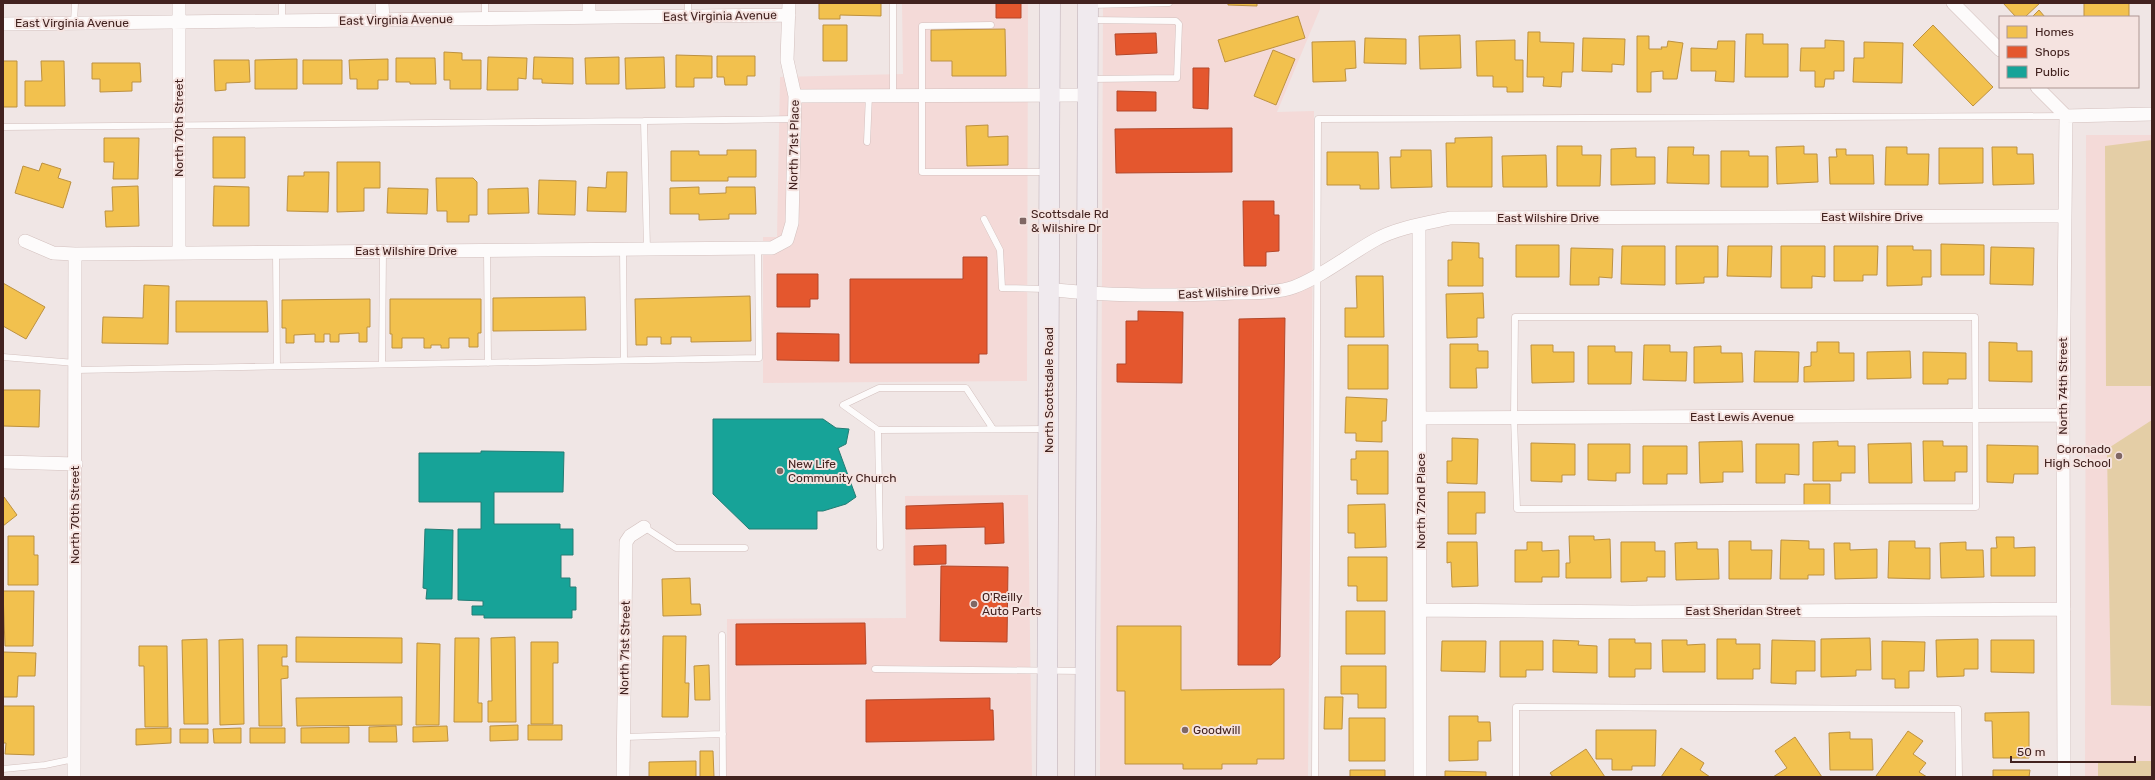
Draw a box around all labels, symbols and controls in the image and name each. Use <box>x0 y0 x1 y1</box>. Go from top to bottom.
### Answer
street label: East Virginia Avenue <box>663 8 777 24</box>
street label: East Virginia Avenue <box>339 12 453 28</box>
street label: East Virginia Avenue <box>15 16 129 30</box>
legend <box>1999 16 2139 88</box>
text: Homes <box>2035 25 2074 39</box>
text: Shops <box>2035 45 2070 59</box>
text: Public <box>2035 65 2070 79</box>
street label: North 70th Street <box>172 79 186 177</box>
street label: North 71st Place <box>786 99 802 190</box>
place label: Scottsdale Rd & Wilshire Dr <box>1031 207 1109 235</box>
street label: East Wilshire Drive <box>1821 210 1923 224</box>
street label: East Wilshire Drive <box>1497 211 1599 225</box>
marker: Scottsdale Rd & Wilshire Dr <box>1018 216 1028 226</box>
street label: East Wilshire Drive <box>355 244 457 258</box>
street label: East Wilshire Drive <box>1178 282 1281 302</box>
street label: North Scottsdale Road <box>1042 327 1056 453</box>
street label: North 74th Street <box>2056 337 2070 435</box>
street label: East Lewis Avenue <box>1690 410 1794 424</box>
place label: Coronado High School <box>2044 442 2111 470</box>
marker: Coronado High School <box>2114 451 2124 461</box>
street label: North 72nd Place <box>1414 453 1428 549</box>
place label: New Life Community Church <box>788 457 896 485</box>
street label: North 70th Street <box>68 466 82 564</box>
marker: New Life Community Church <box>775 466 785 476</box>
place label: O'Reilly Auto Parts <box>982 590 1041 618</box>
marker: O'Reilly Auto Parts <box>969 599 979 609</box>
street label: North 71st Street <box>617 600 633 695</box>
street label: East Sheridan Street <box>1685 604 1801 618</box>
place label: Goodwill <box>1193 723 1241 737</box>
marker: Goodwill <box>1180 725 1190 735</box>
scale bar <box>2011 738 2135 764</box>
text: 50 m <box>2017 745 2045 759</box>

